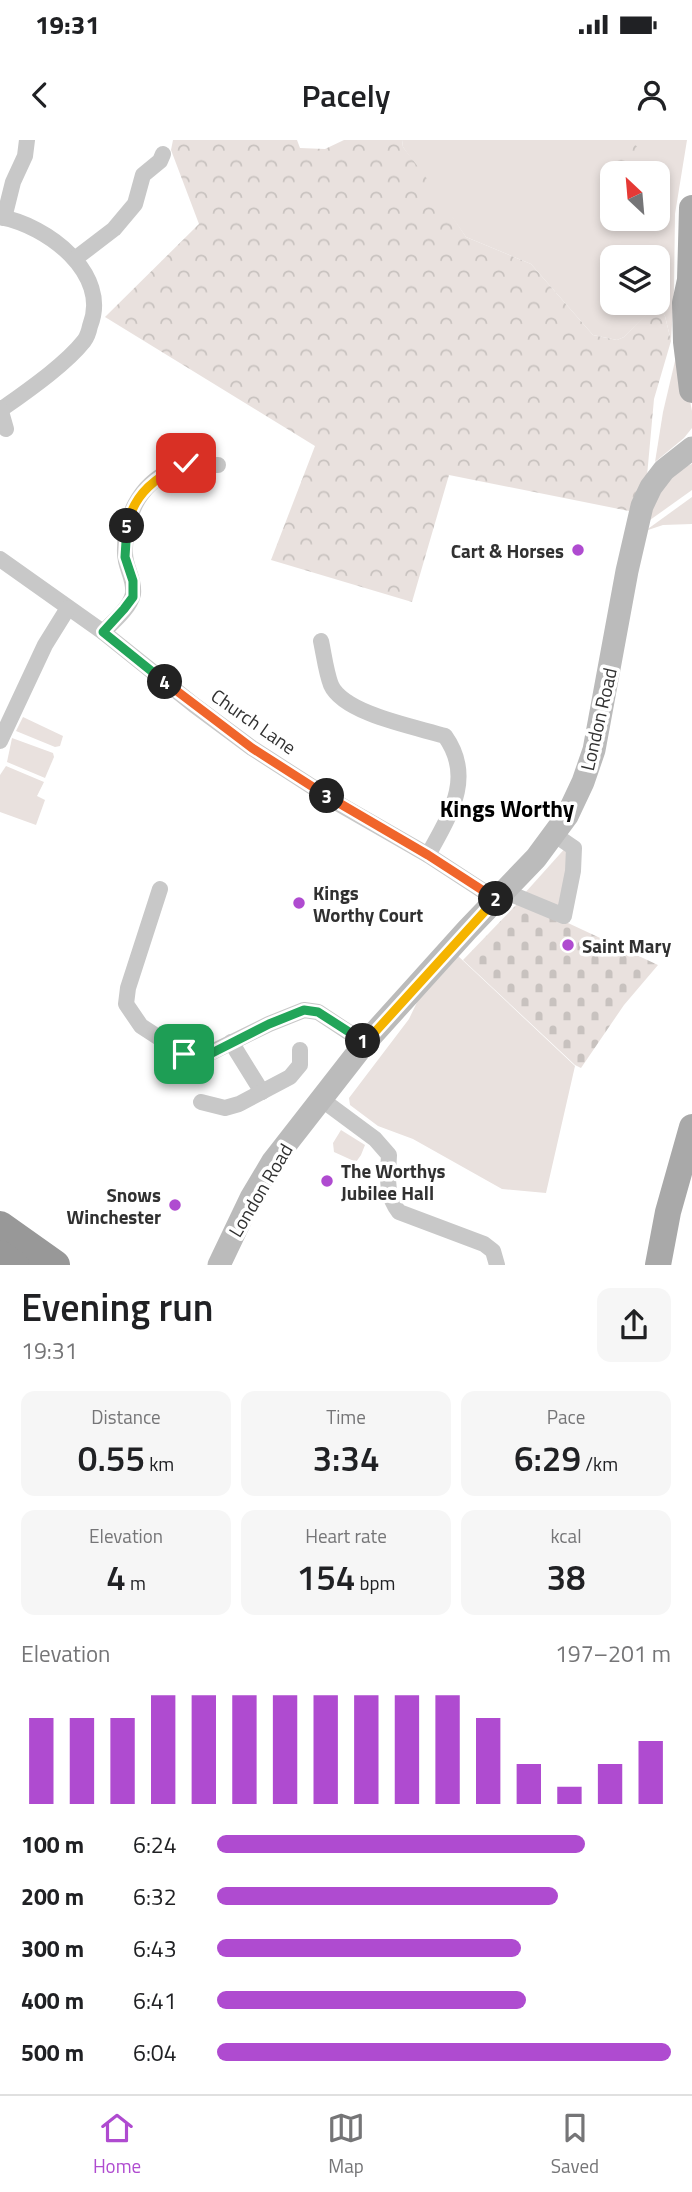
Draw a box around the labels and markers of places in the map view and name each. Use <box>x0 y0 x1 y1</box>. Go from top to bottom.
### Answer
pin <box>156 433 216 493</box>
pin: 5 <box>110 508 144 544</box>
place label: Cart & Horses <box>451 536 564 565</box>
marker: Cart & Horses <box>570 542 586 558</box>
pin: 4 <box>148 664 182 700</box>
pin: 3 <box>310 778 344 814</box>
place label: Kings Worthy Court <box>313 878 423 929</box>
pin: 2 <box>478 882 514 916</box>
marker: Kings Worthy Court <box>291 895 307 911</box>
place label: Saint Mary <box>582 931 672 960</box>
marker: Saint Mary <box>560 937 576 953</box>
pin <box>154 1024 214 1084</box>
pin: 1 <box>346 1024 380 1058</box>
place label: The Worthys Jubilee Hall <box>341 1156 446 1207</box>
marker: The Worthys Jubilee Hall <box>319 1173 335 1189</box>
place label: Snows Winchester <box>67 1180 161 1231</box>
marker: Snows Winchester <box>167 1197 183 1213</box>

